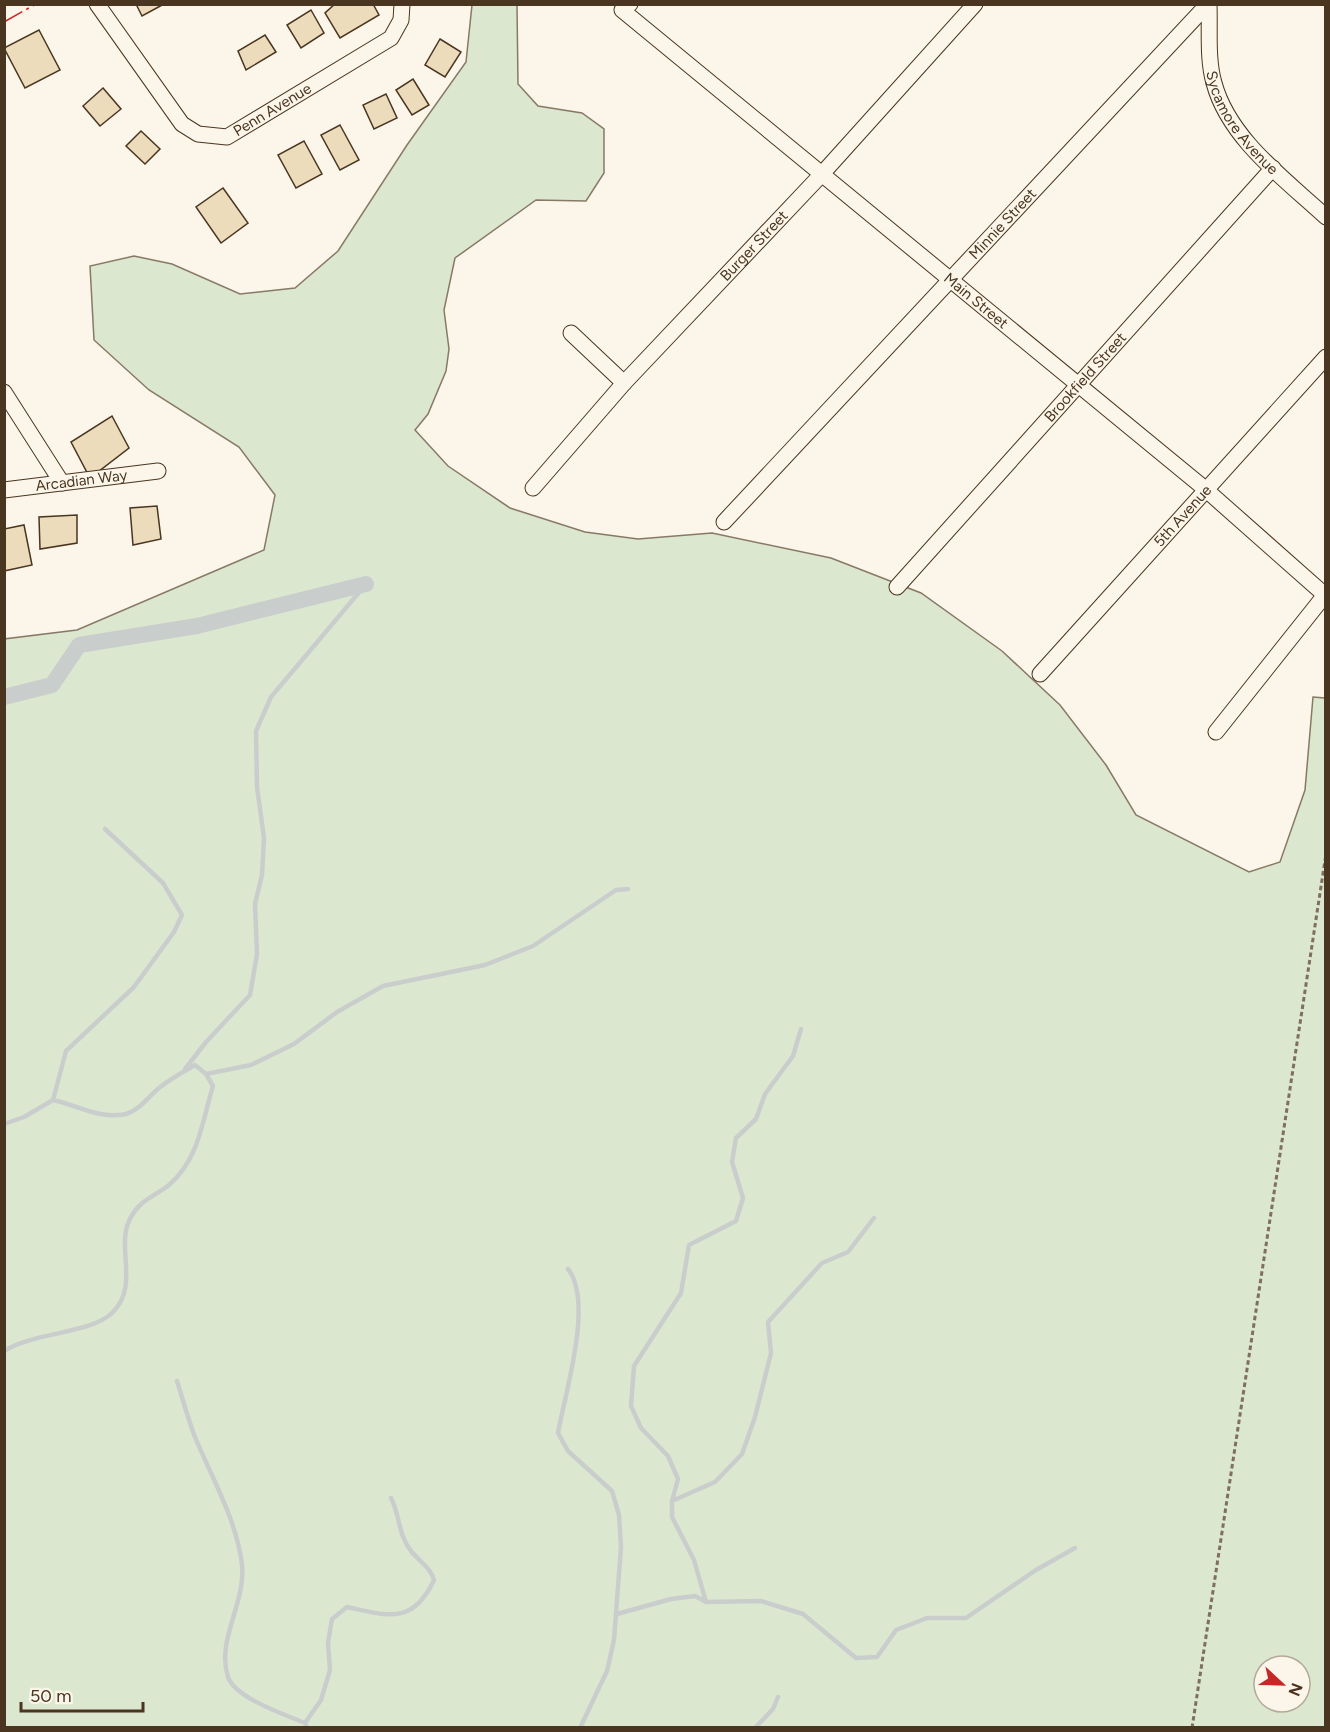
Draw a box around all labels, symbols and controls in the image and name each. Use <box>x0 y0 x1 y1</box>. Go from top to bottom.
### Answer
street label: Sycamore Avenue <box>1202 69 1282 178</box>
street label: Penn Avenue <box>230 79 315 140</box>
street label: Minnie Street <box>965 184 1040 263</box>
street label: Burger Street <box>716 206 792 285</box>
street label: Main Street <box>940 269 1012 333</box>
street label: Brookfield Street <box>1041 328 1130 426</box>
street label: Arcadian Way <box>35 466 128 495</box>
street label: 5th Avenue <box>1150 481 1215 551</box>
north arrow <box>1252 1654 1312 1714</box>
scale bar <box>21 1675 142 1713</box>
text: N <box>1284 1680 1307 1699</box>
text: 50 m <box>30 1685 72 1707</box>

